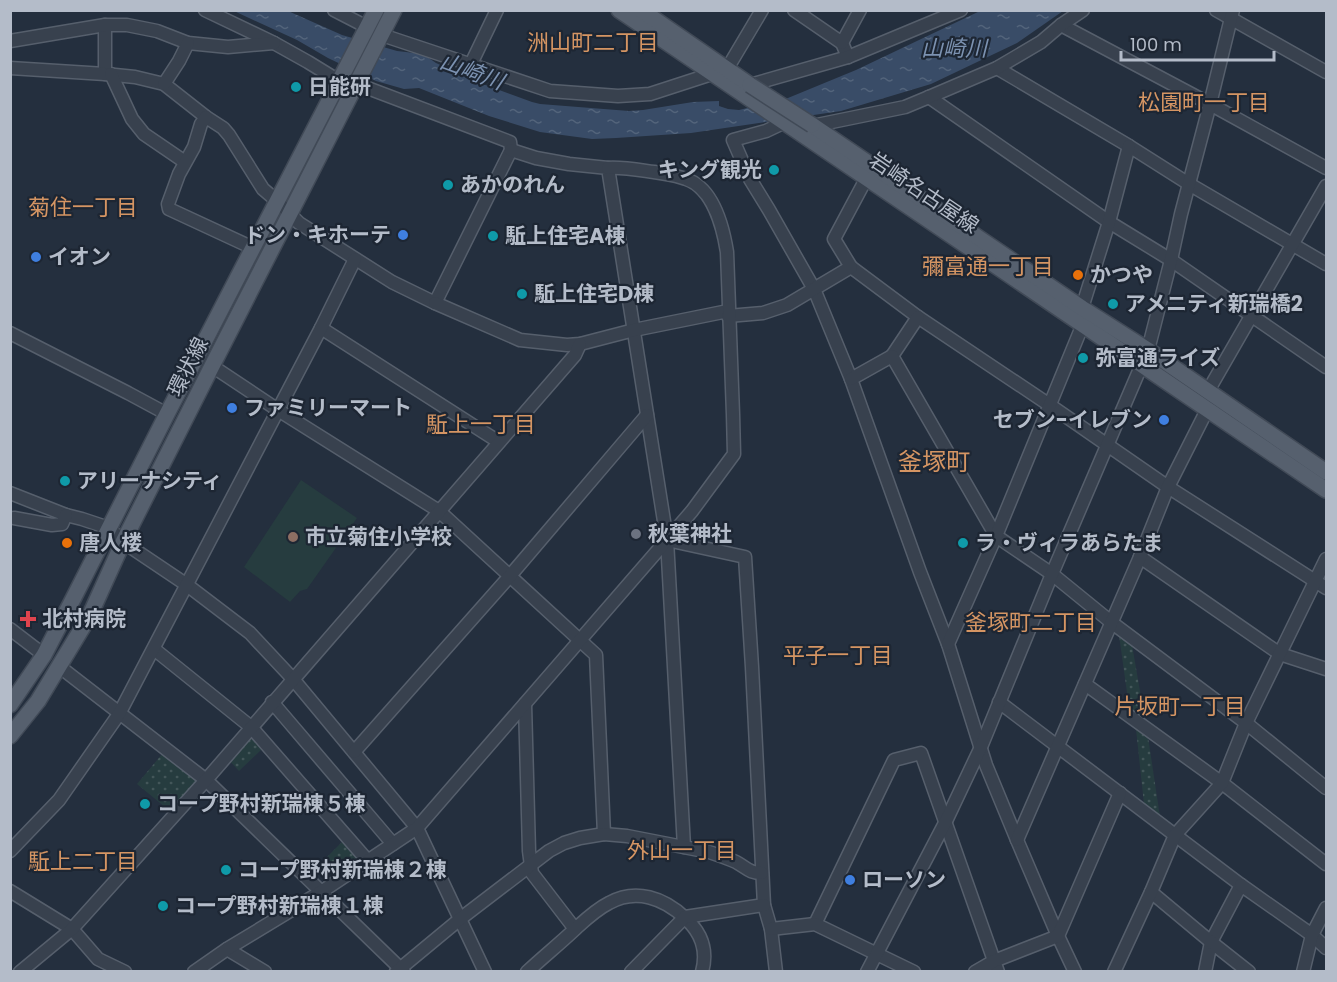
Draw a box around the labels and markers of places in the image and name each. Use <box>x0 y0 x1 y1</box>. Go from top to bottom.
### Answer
place label: 日能研 <box>308 72 371 101</box>
marker: 日能研 <box>289 80 303 94</box>
place label: キング観光 <box>658 155 762 184</box>
marker: キング観光 <box>767 163 781 177</box>
place label: あかのれん <box>460 170 565 199</box>
marker: あかのれん <box>441 178 455 192</box>
place label: ドン・キホーテ <box>244 220 391 249</box>
place label: 駈上住宅A棟 <box>505 221 625 250</box>
marker: ドン・キホーテ <box>396 228 410 242</box>
marker: 駈上住宅A棟 <box>486 229 500 243</box>
place label: イオン <box>48 242 111 271</box>
marker: イオン <box>29 250 43 264</box>
place label: かつや <box>1090 260 1153 289</box>
marker: かつや <box>1071 268 1085 282</box>
place label: 駈上住宅D棟 <box>534 279 654 308</box>
marker: 駈上住宅D棟 <box>515 287 529 301</box>
place label: アメニティ新瑞橋2 <box>1125 289 1303 318</box>
marker: アメニティ新瑞橋2 <box>1106 297 1120 311</box>
place label: 弥富通ライズ <box>1095 343 1220 372</box>
marker: 弥富通ライズ <box>1076 351 1090 365</box>
place label: ファミリーマート <box>244 393 412 422</box>
marker: ファミリーマート <box>225 401 239 415</box>
place label: セブン-イレブン <box>993 405 1152 434</box>
marker: セブン-イレブン <box>1157 413 1171 427</box>
place label: アリーナシティ <box>77 466 223 495</box>
marker: アリーナシティ <box>58 474 72 488</box>
place label: 秋葉神社 <box>648 519 732 548</box>
place label: 市立菊住小学校 <box>305 522 452 551</box>
marker: 秋葉神社 <box>629 527 643 541</box>
place label: 唐人楼 <box>79 528 142 557</box>
place label: ラ・ヴィラあらたま <box>975 528 1163 557</box>
marker: 市立菊住小学校 <box>286 530 300 544</box>
marker: 唐人楼 <box>60 536 74 550</box>
marker: ラ・ヴィラあらたま <box>956 536 970 550</box>
place label: 北村病院 <box>42 604 126 633</box>
marker: 北村病院 <box>19 610 37 628</box>
place label: コープ野村新瑞棟５棟 <box>157 789 366 818</box>
marker: コープ野村新瑞棟５棟 <box>138 797 152 811</box>
place label: コープ野村新瑞棟２棟 <box>238 855 447 884</box>
marker: コープ野村新瑞棟２棟 <box>219 863 233 877</box>
place label: ローソン <box>862 865 946 894</box>
marker: ローソン <box>843 873 857 887</box>
place label: コープ野村新瑞棟１棟 <box>175 891 384 920</box>
marker: コープ野村新瑞棟１棟 <box>156 899 170 913</box>

